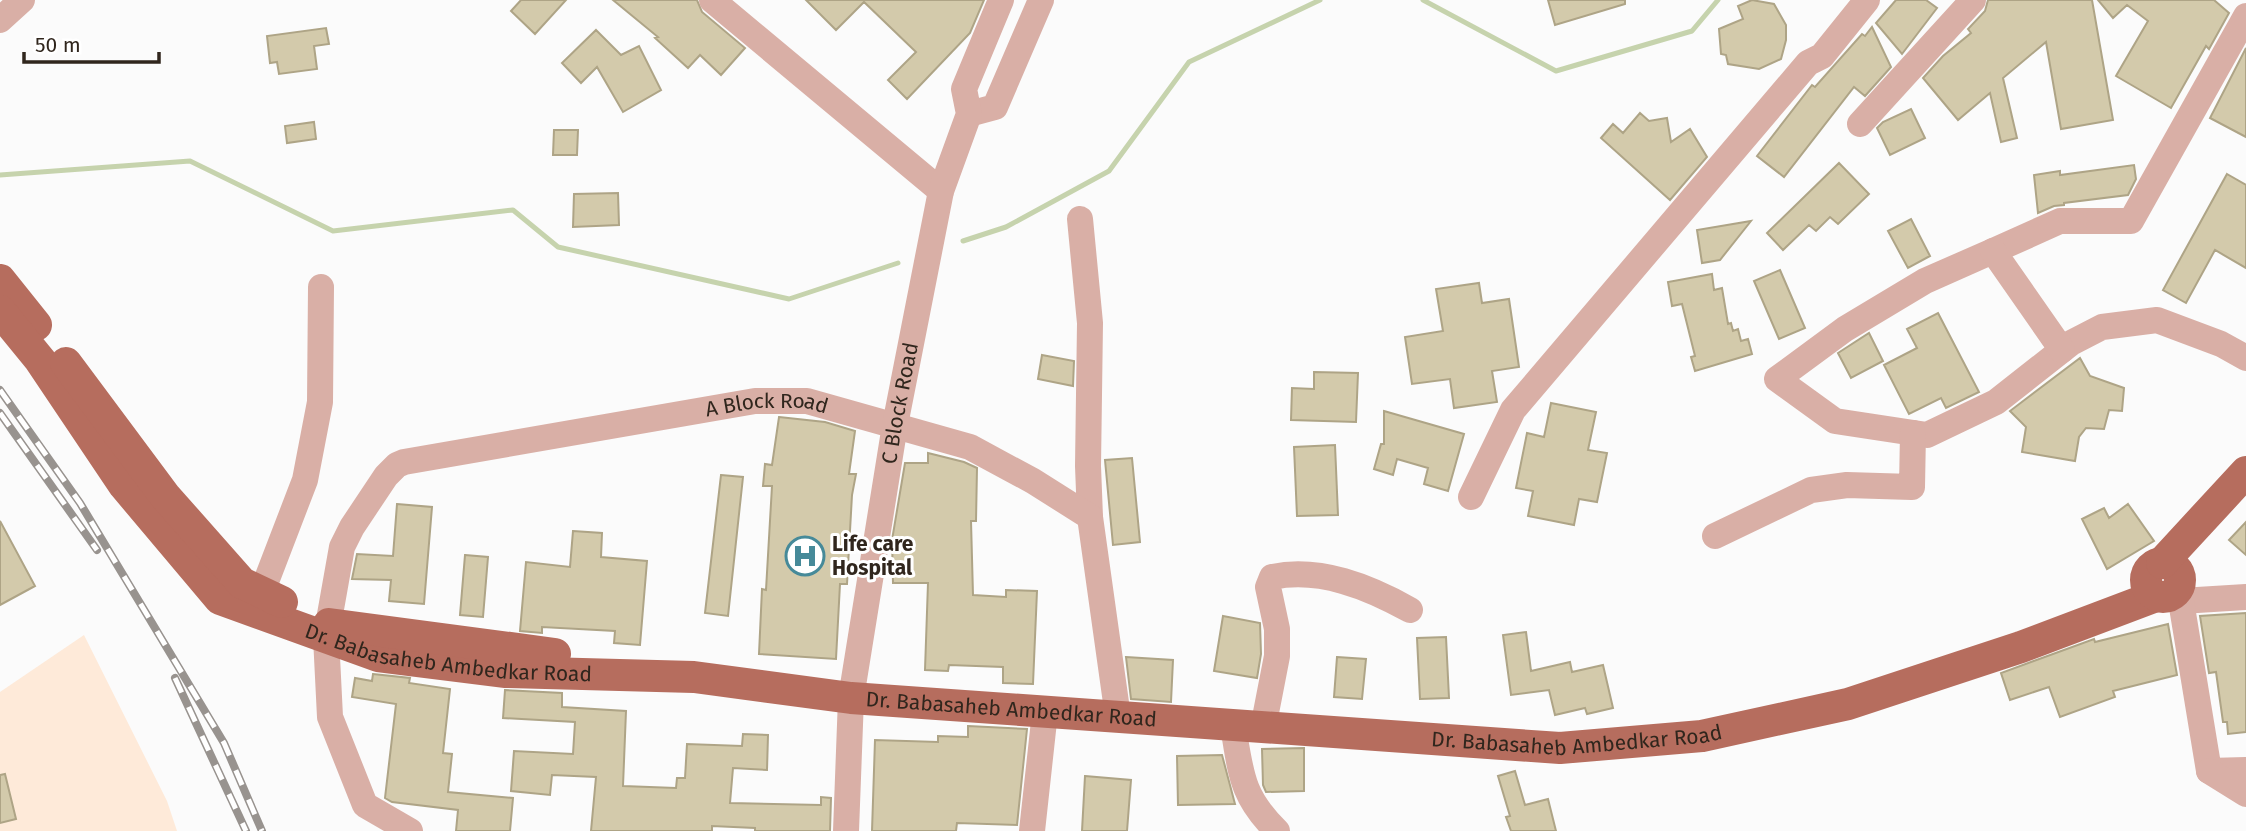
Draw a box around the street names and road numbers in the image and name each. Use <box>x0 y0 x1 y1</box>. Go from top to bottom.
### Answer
street label: C Block Road <box>876 340 924 466</box>
street label: A Block Road <box>703 388 831 422</box>
street label: Dr. Babasaheb Ambedkar Road <box>301 618 592 687</box>
street label: Dr. Babasaheb Ambedkar Road <box>865 686 1158 733</box>
street label: Dr. Babasaheb Ambedkar Road <box>1430 719 1725 761</box>

